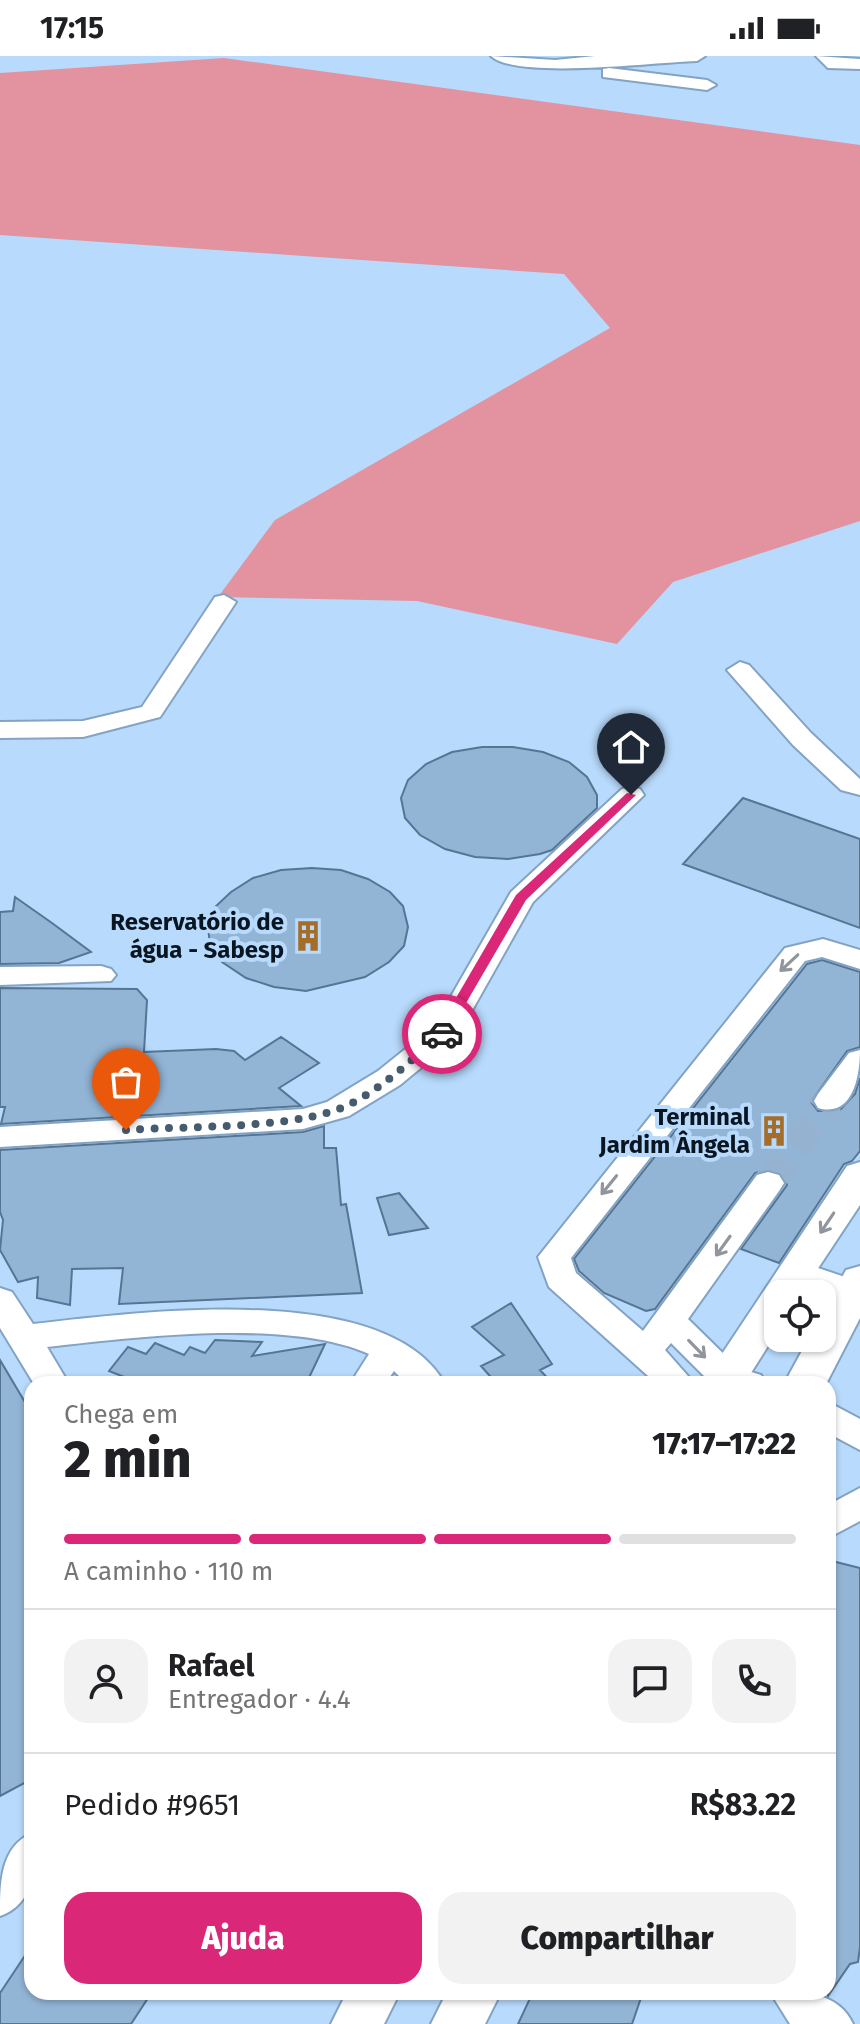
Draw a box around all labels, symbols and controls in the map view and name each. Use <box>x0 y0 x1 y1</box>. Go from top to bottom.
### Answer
text: 17:15 <box>40 10 104 46</box>
pin <box>597 713 665 795</box>
icon: home <box>609 725 653 769</box>
place label: Reservatório de água - Sabesp <box>110 908 284 964</box>
building icon: Reservatório de água - Sabesp <box>291 919 325 953</box>
one-way arrow <box>779 953 799 972</box>
courier <box>402 994 482 1074</box>
icon: car <box>420 1012 464 1056</box>
pin <box>92 1048 160 1130</box>
icon: bag <box>104 1060 148 1104</box>
place label: Terminal Jardim Ângela <box>598 1103 751 1159</box>
building icon: Terminal Jardim Ângela <box>757 1114 791 1148</box>
one-way arrow <box>601 1174 619 1195</box>
one-way arrow <box>819 1212 835 1234</box>
one-way arrow <box>714 1234 731 1256</box>
map controls <box>764 1280 836 1352</box>
button: locate <box>764 1280 836 1352</box>
one-way arrow <box>688 1338 706 1358</box>
text: Chega em <box>64 1399 178 1430</box>
text: 17:17–17:22 <box>652 1426 796 1462</box>
text: 2 min <box>64 1428 191 1491</box>
text: A caminho · 110 m <box>64 1556 273 1587</box>
button: person <box>64 1639 148 1723</box>
button: chat <box>608 1639 692 1723</box>
button: phone <box>712 1639 796 1723</box>
text: Rafael <box>168 1648 255 1684</box>
text: Entregador · 4.4 <box>168 1684 351 1715</box>
text: Pedido #9651 <box>64 1787 240 1823</box>
text: R$83.22 <box>690 1787 796 1823</box>
button: Ajuda <box>64 1892 422 1984</box>
button: Compartilhar <box>438 1892 796 1984</box>

